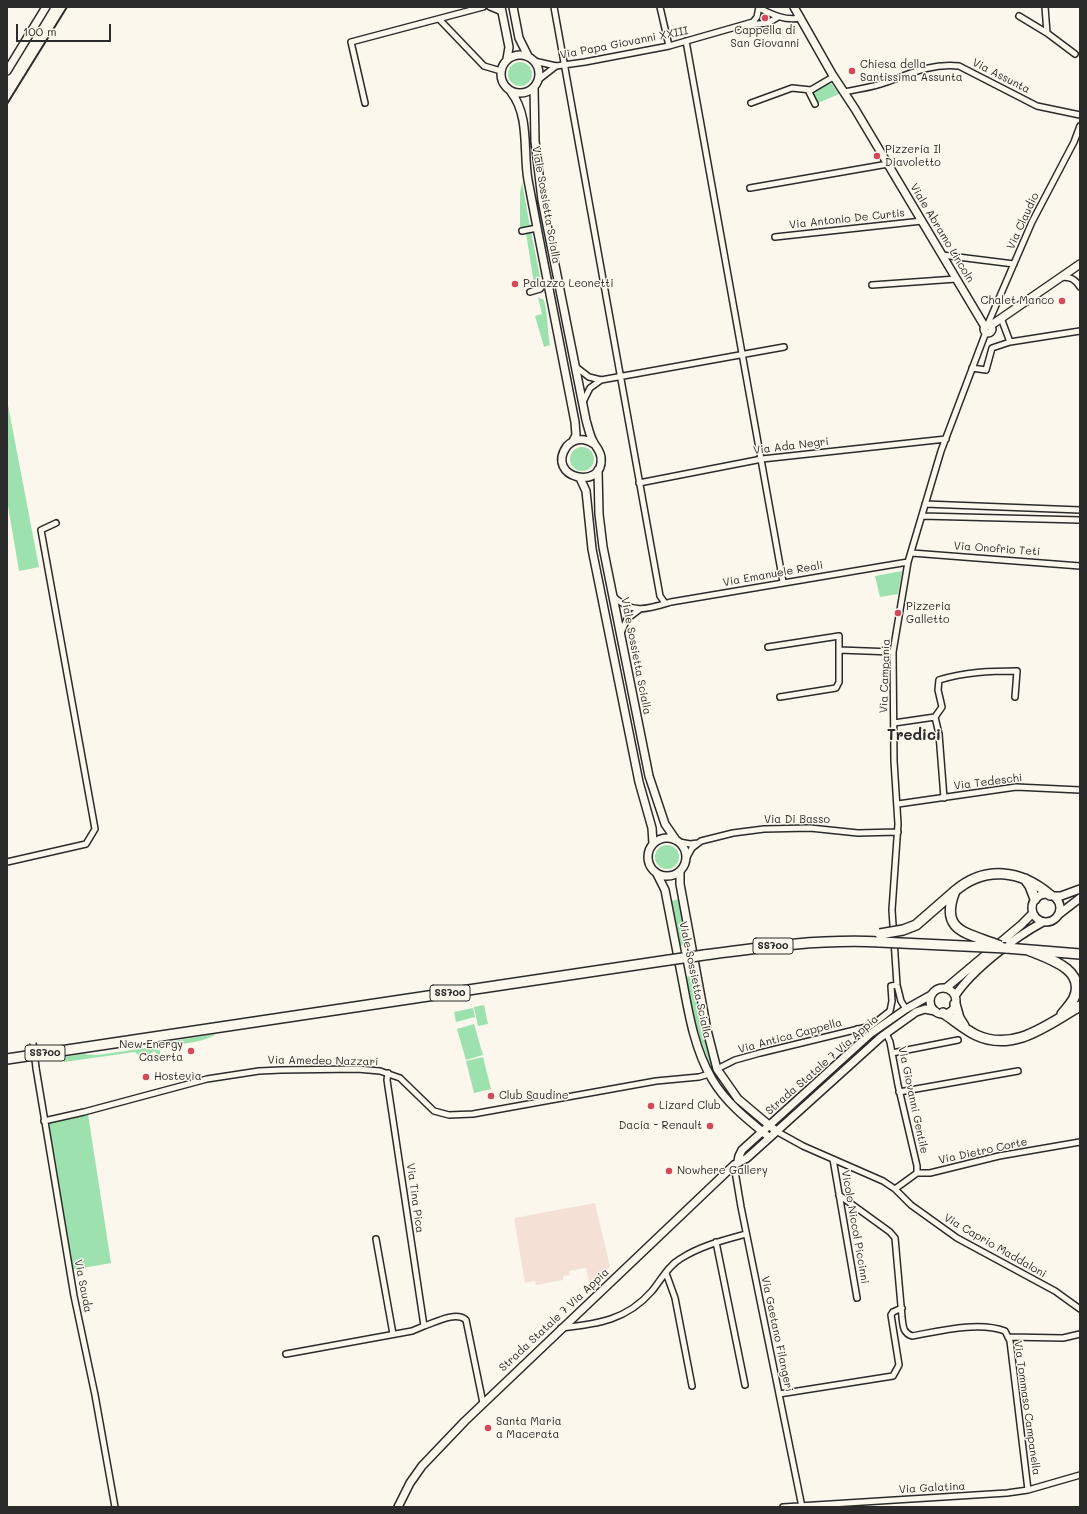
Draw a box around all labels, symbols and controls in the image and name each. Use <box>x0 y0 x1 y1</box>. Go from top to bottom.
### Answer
marker: Cappella di San Giovanni <box>760 13 770 23</box>
scale bar <box>18 16 113 42</box>
text: 100 m <box>23 23 57 39</box>
street label: Via Papa Giovanni XXIII <box>559 24 689 62</box>
place label: Cappella di San Giovanni <box>731 24 799 50</box>
street label: Via Assunta <box>970 56 1032 96</box>
place label: Chiesa della Santissima Assunta <box>860 58 963 84</box>
marker: Chiesa della Santissima Assunta <box>847 66 857 76</box>
place label: Pizzeria Il Diavoletto <box>885 143 941 169</box>
street label: Viale Sossietta Scialla <box>529 145 563 265</box>
marker: Pizzeria Il Diavoletto <box>872 151 882 161</box>
street label: Viale Abramo Lincoln <box>907 181 977 285</box>
street label: Via Claudio <box>1004 190 1042 252</box>
street label: Via Antonio De Curtis <box>789 206 905 232</box>
place label: Palazzo Leonetti <box>523 277 614 291</box>
marker: Palazzo Leonetti <box>510 279 520 289</box>
place label: Chalet Manco <box>980 294 1054 308</box>
marker: Chalet Manco <box>1057 296 1067 306</box>
street label: Via Ada Negri <box>752 435 830 457</box>
street label: Via Onofrio Teti <box>953 539 1041 559</box>
street label: Via Emanuele Reali <box>722 559 824 589</box>
street label: Viale Sossietta Scialla <box>618 596 654 716</box>
place label: Pizzeria Galletto <box>906 600 951 626</box>
marker: Pizzeria Galletto <box>893 608 903 618</box>
street label: Via Campania <box>877 639 893 713</box>
district label: Tredici <box>887 726 941 744</box>
street label: Via Tedeschi <box>953 771 1023 793</box>
street label: Via Di Basso <box>764 813 830 827</box>
street label: Viale Sossietta Scialla <box>676 920 714 1040</box>
road number: SS700 <box>753 938 793 954</box>
road number: SS700 <box>430 985 470 1001</box>
street label: Strada Statale 7 Via Appia <box>763 1012 881 1118</box>
street label: Via Antica Cappella <box>737 1016 843 1056</box>
place label: New Energy Caserta <box>119 1038 183 1064</box>
road number: SS700 <box>25 1045 65 1061</box>
street label: Via Giovanni Gentile <box>895 1045 931 1155</box>
marker: New Energy Caserta <box>186 1046 196 1056</box>
street label: Via Amedeo Nazzari <box>268 1053 378 1069</box>
place label: Hostevìa <box>154 1070 201 1084</box>
marker: Hostevìa <box>141 1072 151 1082</box>
place label: Club Saudine <box>499 1089 568 1103</box>
marker: Club Saudine <box>486 1091 496 1101</box>
place label: Lizard Club <box>659 1099 721 1113</box>
marker: Lizard Club <box>646 1101 656 1111</box>
place label: Dacia - Renault <box>619 1119 702 1133</box>
marker: Dacia - Renault <box>705 1121 715 1131</box>
street label: Via Dietro Corte <box>937 1135 1029 1167</box>
street label: Via Tina Pica <box>404 1162 426 1234</box>
place label: Nowhere Gallery <box>677 1164 768 1178</box>
marker: Nowhere Gallery <box>664 1166 674 1176</box>
street label: Vicolo Niccol Piccinni <box>838 1169 872 1285</box>
street label: Via Caprio Maddaloni <box>941 1211 1049 1281</box>
street label: Via Sauda <box>71 1258 95 1314</box>
street label: Strada Statale 7 Via Appia <box>496 1266 612 1374</box>
street label: Via Gaetano Filangeri <box>758 1275 796 1393</box>
street label: Via Tommaso Campanella <box>1011 1340 1043 1476</box>
place label: Santa Maria a Macerata <box>496 1415 562 1441</box>
marker: Santa Maria a Macerata <box>483 1423 493 1433</box>
street label: Via Galatina <box>898 1480 966 1496</box>

